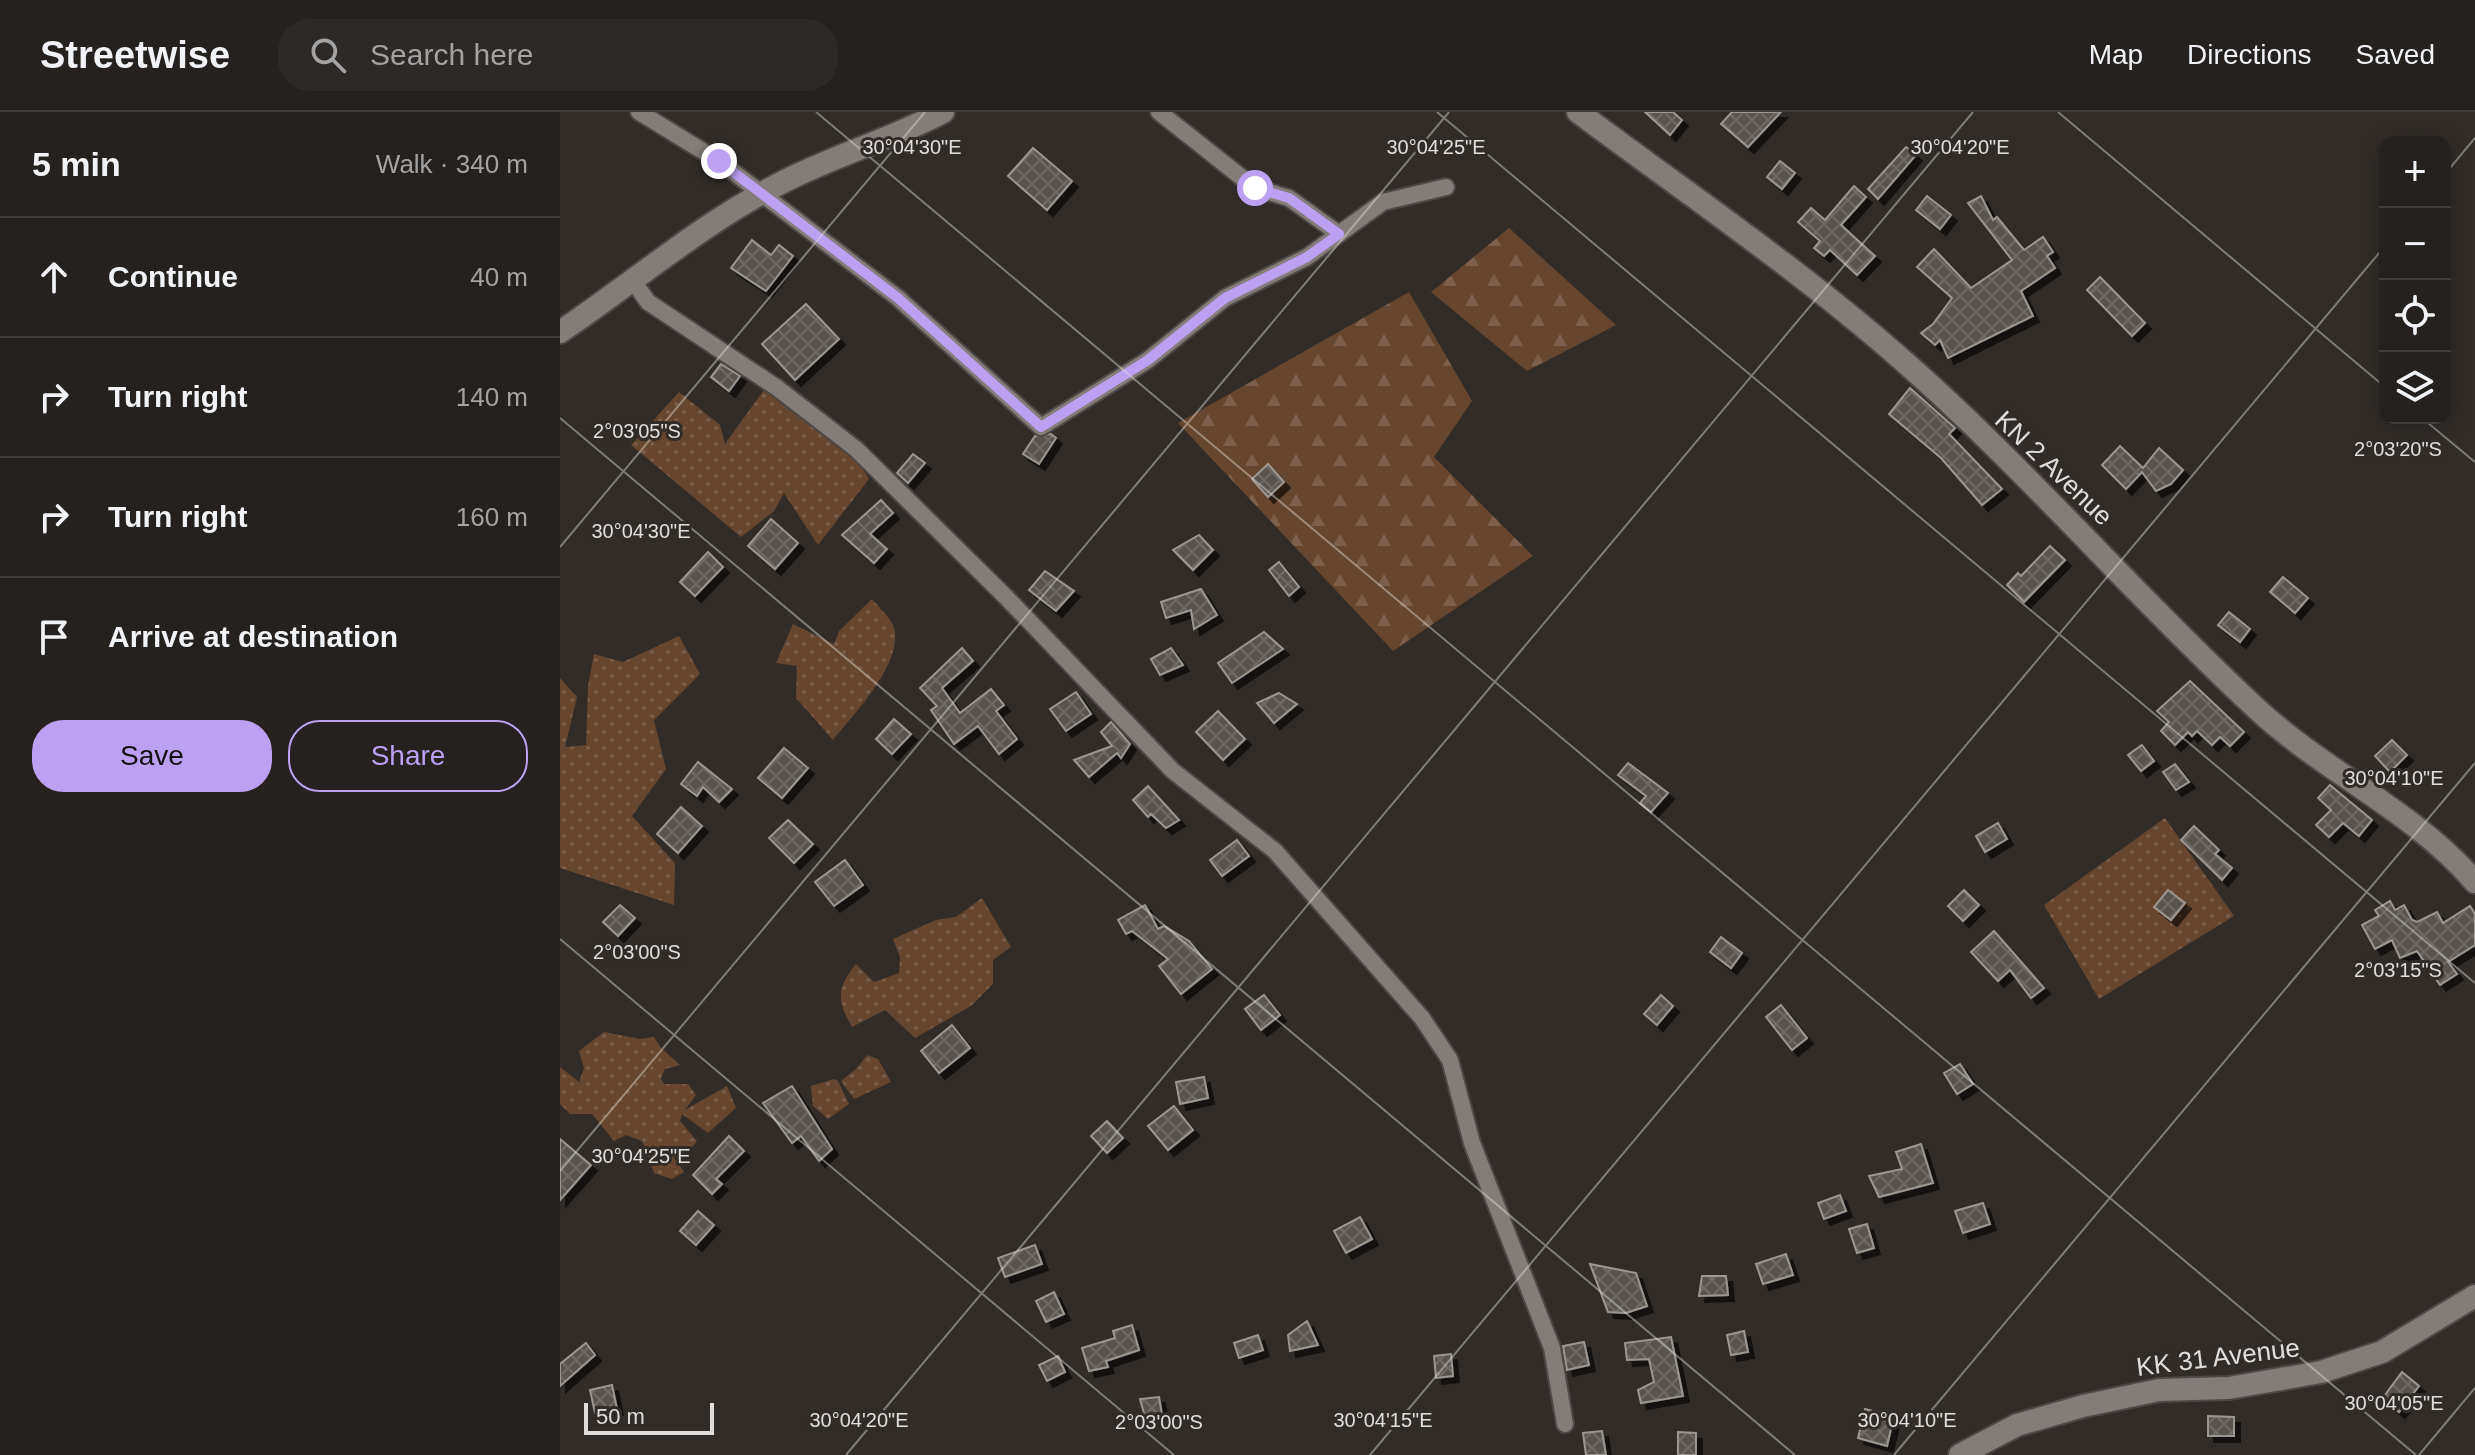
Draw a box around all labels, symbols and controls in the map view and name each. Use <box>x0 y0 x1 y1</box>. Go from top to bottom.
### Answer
search box <box>278 19 838 91</box>
icon: search <box>306 33 350 77</box>
text: Streetwise <box>40 34 230 76</box>
text: Search here <box>370 38 534 71</box>
text: Map <box>2089 39 2143 70</box>
text: Directions <box>2187 39 2312 70</box>
text: Saved <box>2356 39 2435 70</box>
text: 30°04'30"E <box>863 136 962 158</box>
text: 30°04'25"E <box>1387 136 1486 158</box>
text: 30°04'20"E <box>1911 136 2010 158</box>
map controls <box>2379 136 2451 424</box>
button: + <box>2379 136 2451 208</box>
route end <box>701 143 737 179</box>
text: 5 min <box>32 145 121 183</box>
text: Walk · 340 m <box>376 149 528 179</box>
route start <box>1237 170 1273 206</box>
button: − <box>2379 208 2451 280</box>
icon: ahead <box>32 255 76 299</box>
text: Continue <box>108 260 238 293</box>
text: 40 m <box>470 262 528 292</box>
button: locate <box>2379 280 2451 352</box>
button: layers <box>2379 352 2451 424</box>
icon: right <box>32 375 76 419</box>
text: Turn right <box>108 380 247 413</box>
text: 140 m <box>456 382 528 412</box>
street label: KN 2 Avenue <box>1989 405 2119 531</box>
text: 2°03'05"S <box>593 420 681 442</box>
text: 2°03'20"S <box>2354 438 2442 460</box>
icon: right <box>32 495 76 539</box>
text: Turn right <box>108 500 247 533</box>
text: 160 m <box>456 502 528 532</box>
text: 30°04'30"E <box>592 520 691 542</box>
icon: arrive <box>32 615 76 659</box>
text: Arrive at destination <box>108 620 398 653</box>
button: Save <box>32 720 272 792</box>
button: Share <box>288 720 528 792</box>
text: 30°04'10"E <box>2345 767 2444 789</box>
text: 2°03'00"S <box>593 941 681 963</box>
text: 2°03'15"S <box>2354 959 2442 981</box>
text: 30°04'25"E <box>592 1145 691 1167</box>
street label: KK 31 Avenue <box>2135 1332 2301 1382</box>
text: 30°04'05"E <box>2345 1392 2444 1414</box>
scale bar <box>584 1399 714 1435</box>
text: 50 m <box>596 1404 645 1429</box>
text: 30°04'20"E <box>810 1409 909 1431</box>
text: 30°04'15"E <box>1334 1409 1433 1431</box>
text: 30°04'10"E <box>1858 1409 1957 1431</box>
text: 2°03'00"S <box>1115 1411 1203 1433</box>

